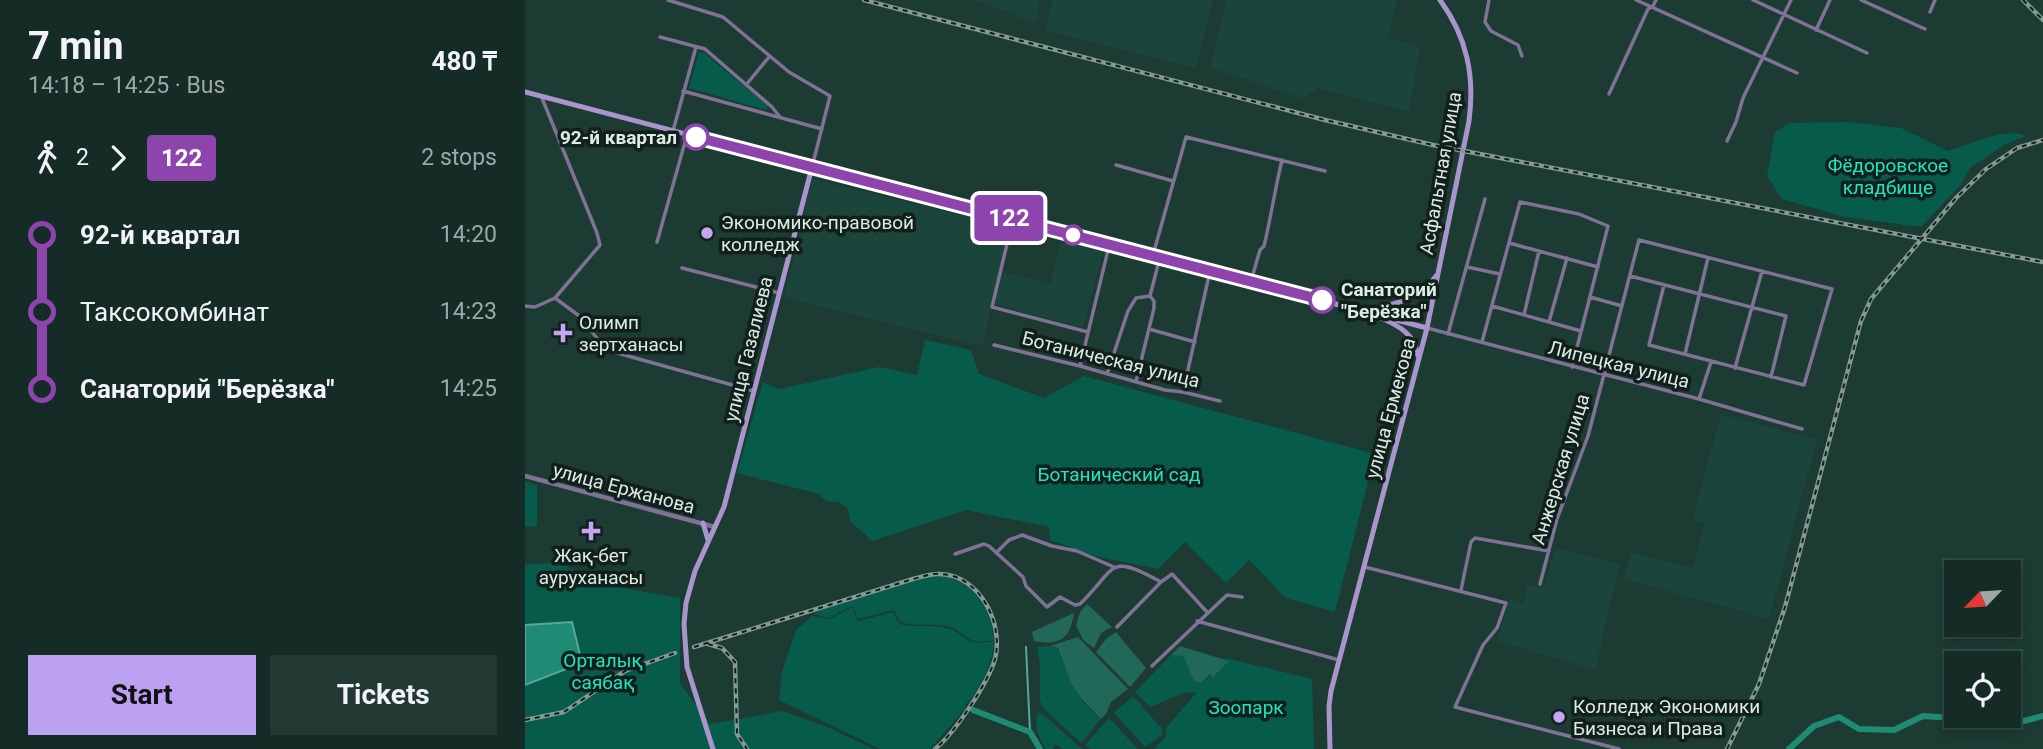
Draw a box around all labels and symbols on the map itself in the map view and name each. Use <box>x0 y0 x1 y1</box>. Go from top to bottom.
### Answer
street label: Асфальтная улица <box>1415 90 1466 256</box>
marker: 92-й квартал <box>683 124 709 150</box>
place label: 92-й квартал <box>560 126 677 149</box>
park label: Фёдоровское кладбище <box>1828 154 1948 199</box>
line badge: 122 <box>969 195 1049 241</box>
place label: Экономико-правовой колледж <box>721 211 914 256</box>
marker: Экономико-правовой колледж <box>699 225 715 241</box>
unlabelled marker <box>1063 225 1083 245</box>
street label: улица Газалиева <box>719 274 778 424</box>
place label: Санаторий "Берёзка" <box>1341 278 1437 323</box>
marker: Санаторий "Берёзка" <box>1309 287 1335 313</box>
place label: Олимп зертханасы <box>579 311 684 356</box>
marker: Олимп зертханасы <box>553 323 573 343</box>
street label: Ботаническая улица <box>1020 326 1202 393</box>
street label: улица Ермекова <box>1361 335 1420 481</box>
street label: Липецкая улица <box>1546 336 1692 393</box>
street label: Анжерская улица <box>1527 391 1594 547</box>
street label: улица Ержанова <box>550 458 697 518</box>
park label: Ботанический сад <box>1038 463 1200 486</box>
marker: Жақ-бет ауруханасы <box>581 521 601 541</box>
place label: Жақ-бет ауруханасы <box>539 544 643 589</box>
north arrow <box>1944 560 2021 637</box>
park label: Орталық саябақ <box>563 649 643 694</box>
place label: Колледж Экономики Бизнеса и Права <box>1573 695 1760 740</box>
park label: Зоопарк <box>1208 696 1284 719</box>
marker: Колледж Экономики Бизнеса и Права <box>1551 709 1567 725</box>

